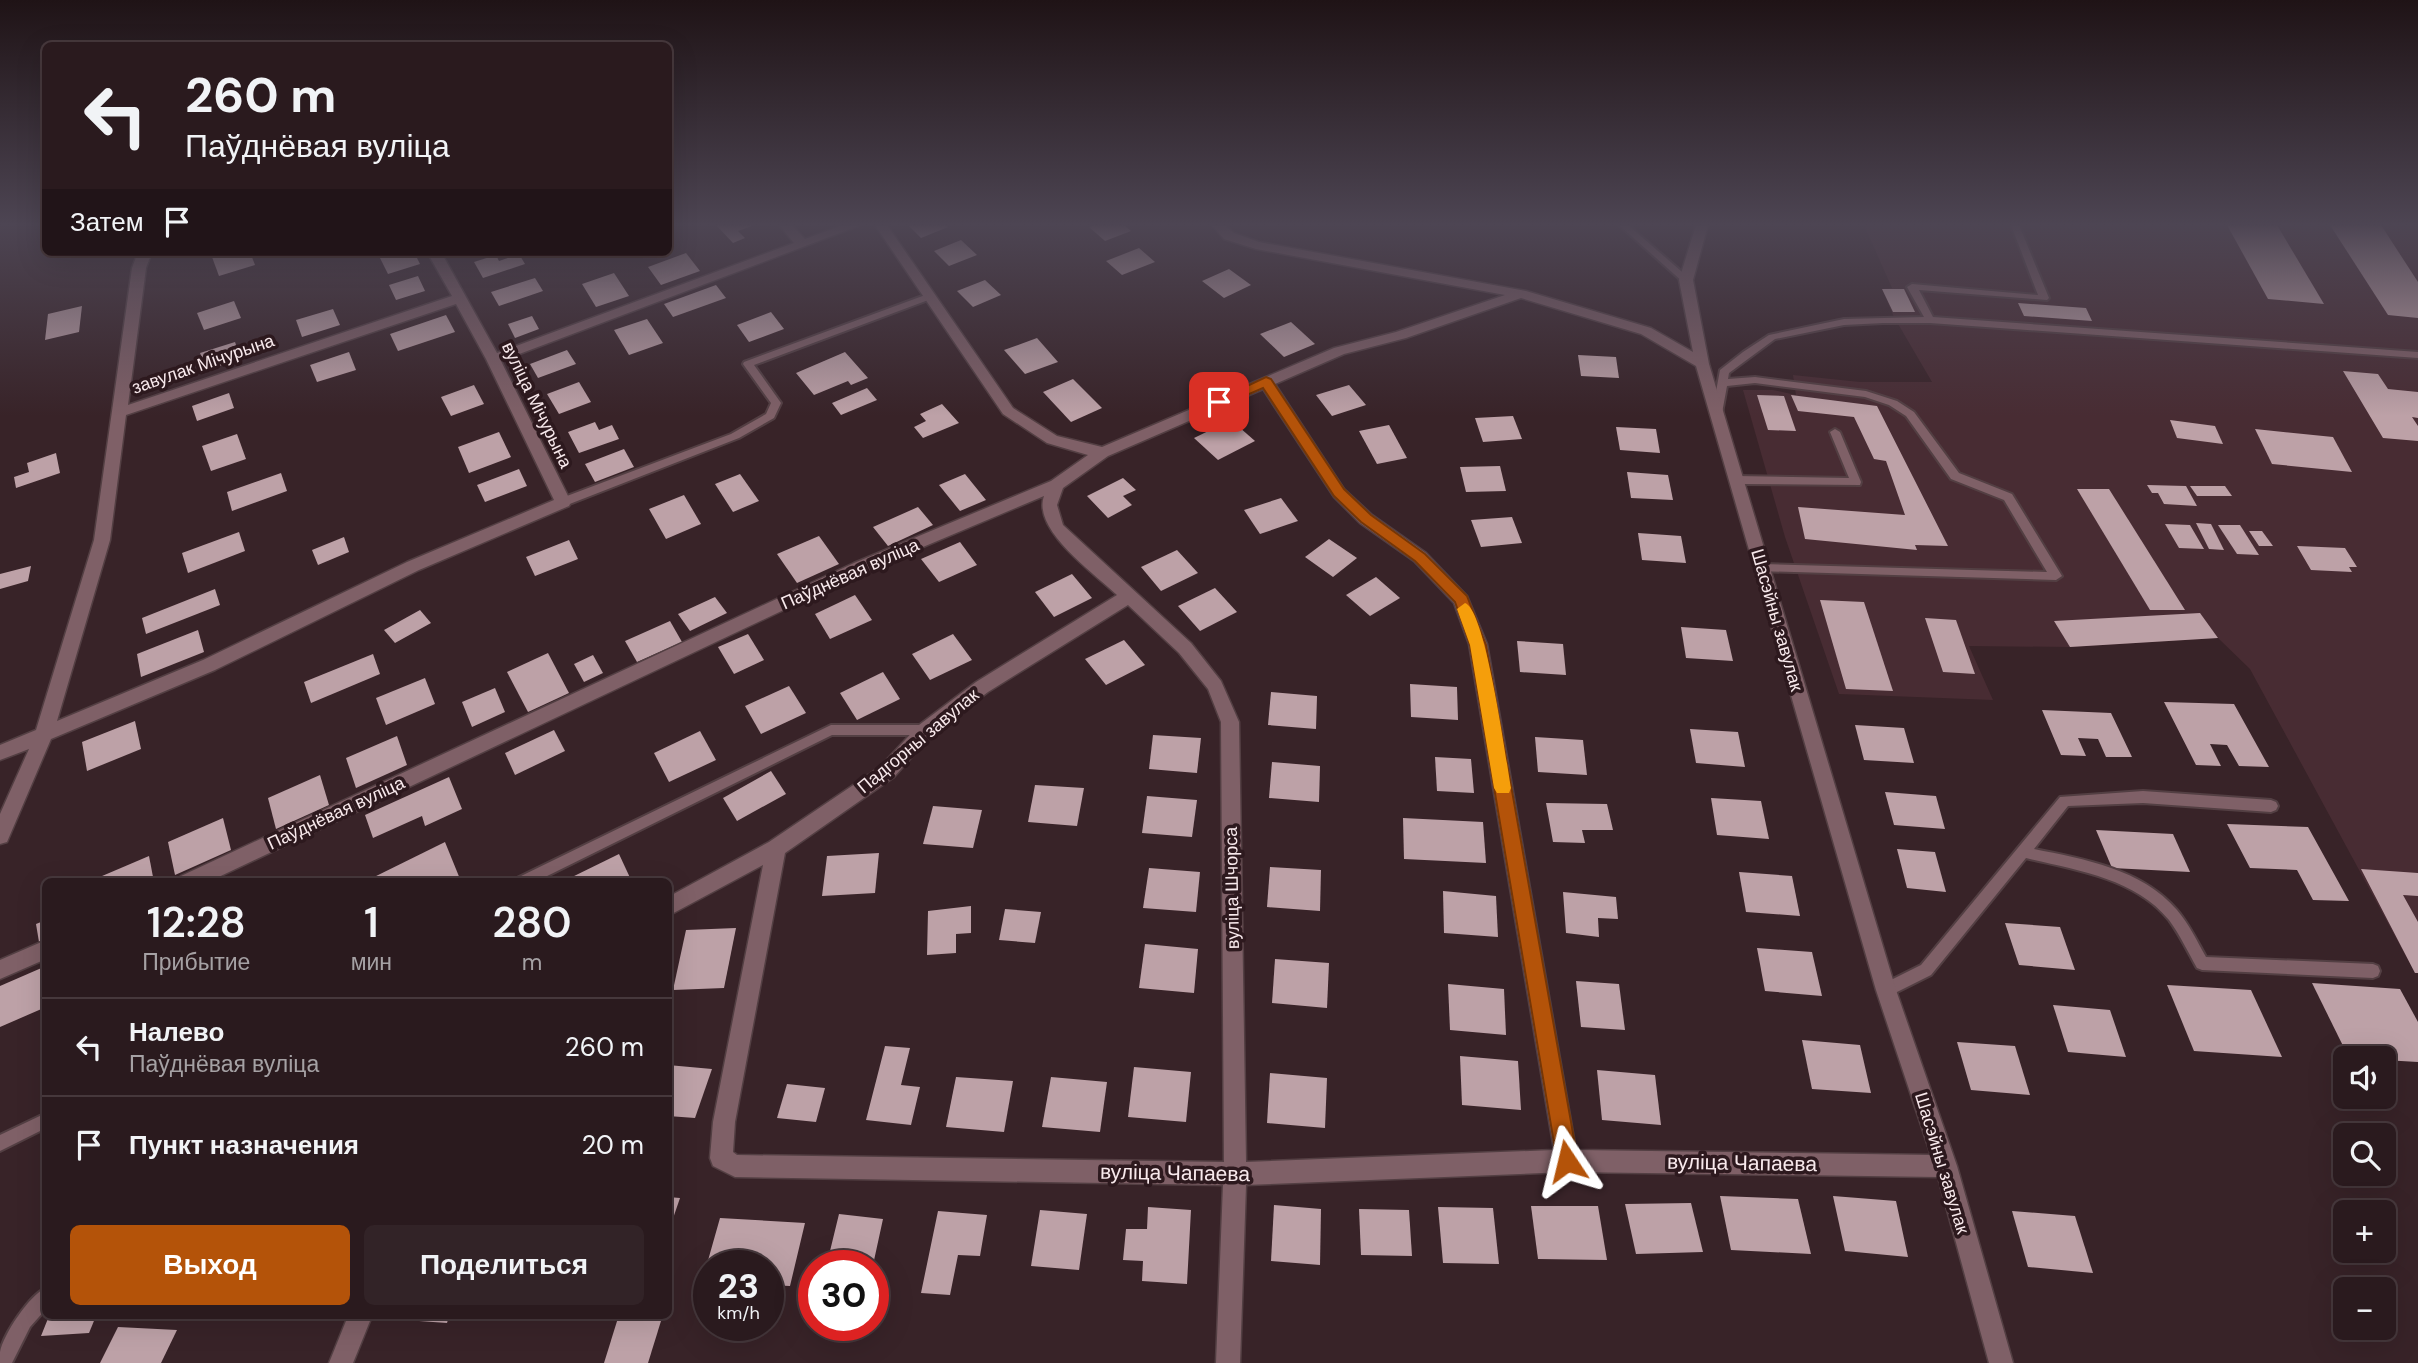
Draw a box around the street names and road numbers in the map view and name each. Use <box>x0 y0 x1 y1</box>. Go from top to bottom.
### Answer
street label: завулак Мічурына <box>129 328 278 400</box>
street label: вуліца Мічурына <box>496 338 578 473</box>
street label: Паўднёвая вуліца <box>777 532 924 615</box>
street label: Шасэйны завулак <box>1745 546 1809 694</box>
street label: Падгорны завулак <box>852 683 984 799</box>
street label: Паўднёвая вуліца <box>263 770 409 855</box>
street label: вуліца Шчорса <box>1219 826 1245 949</box>
street label: Шасэйны завулак <box>1909 1089 1975 1237</box>
street label: вуліца Чапаева <box>1667 1148 1818 1178</box>
street label: вуліца Чапаева <box>1100 1158 1251 1188</box>

